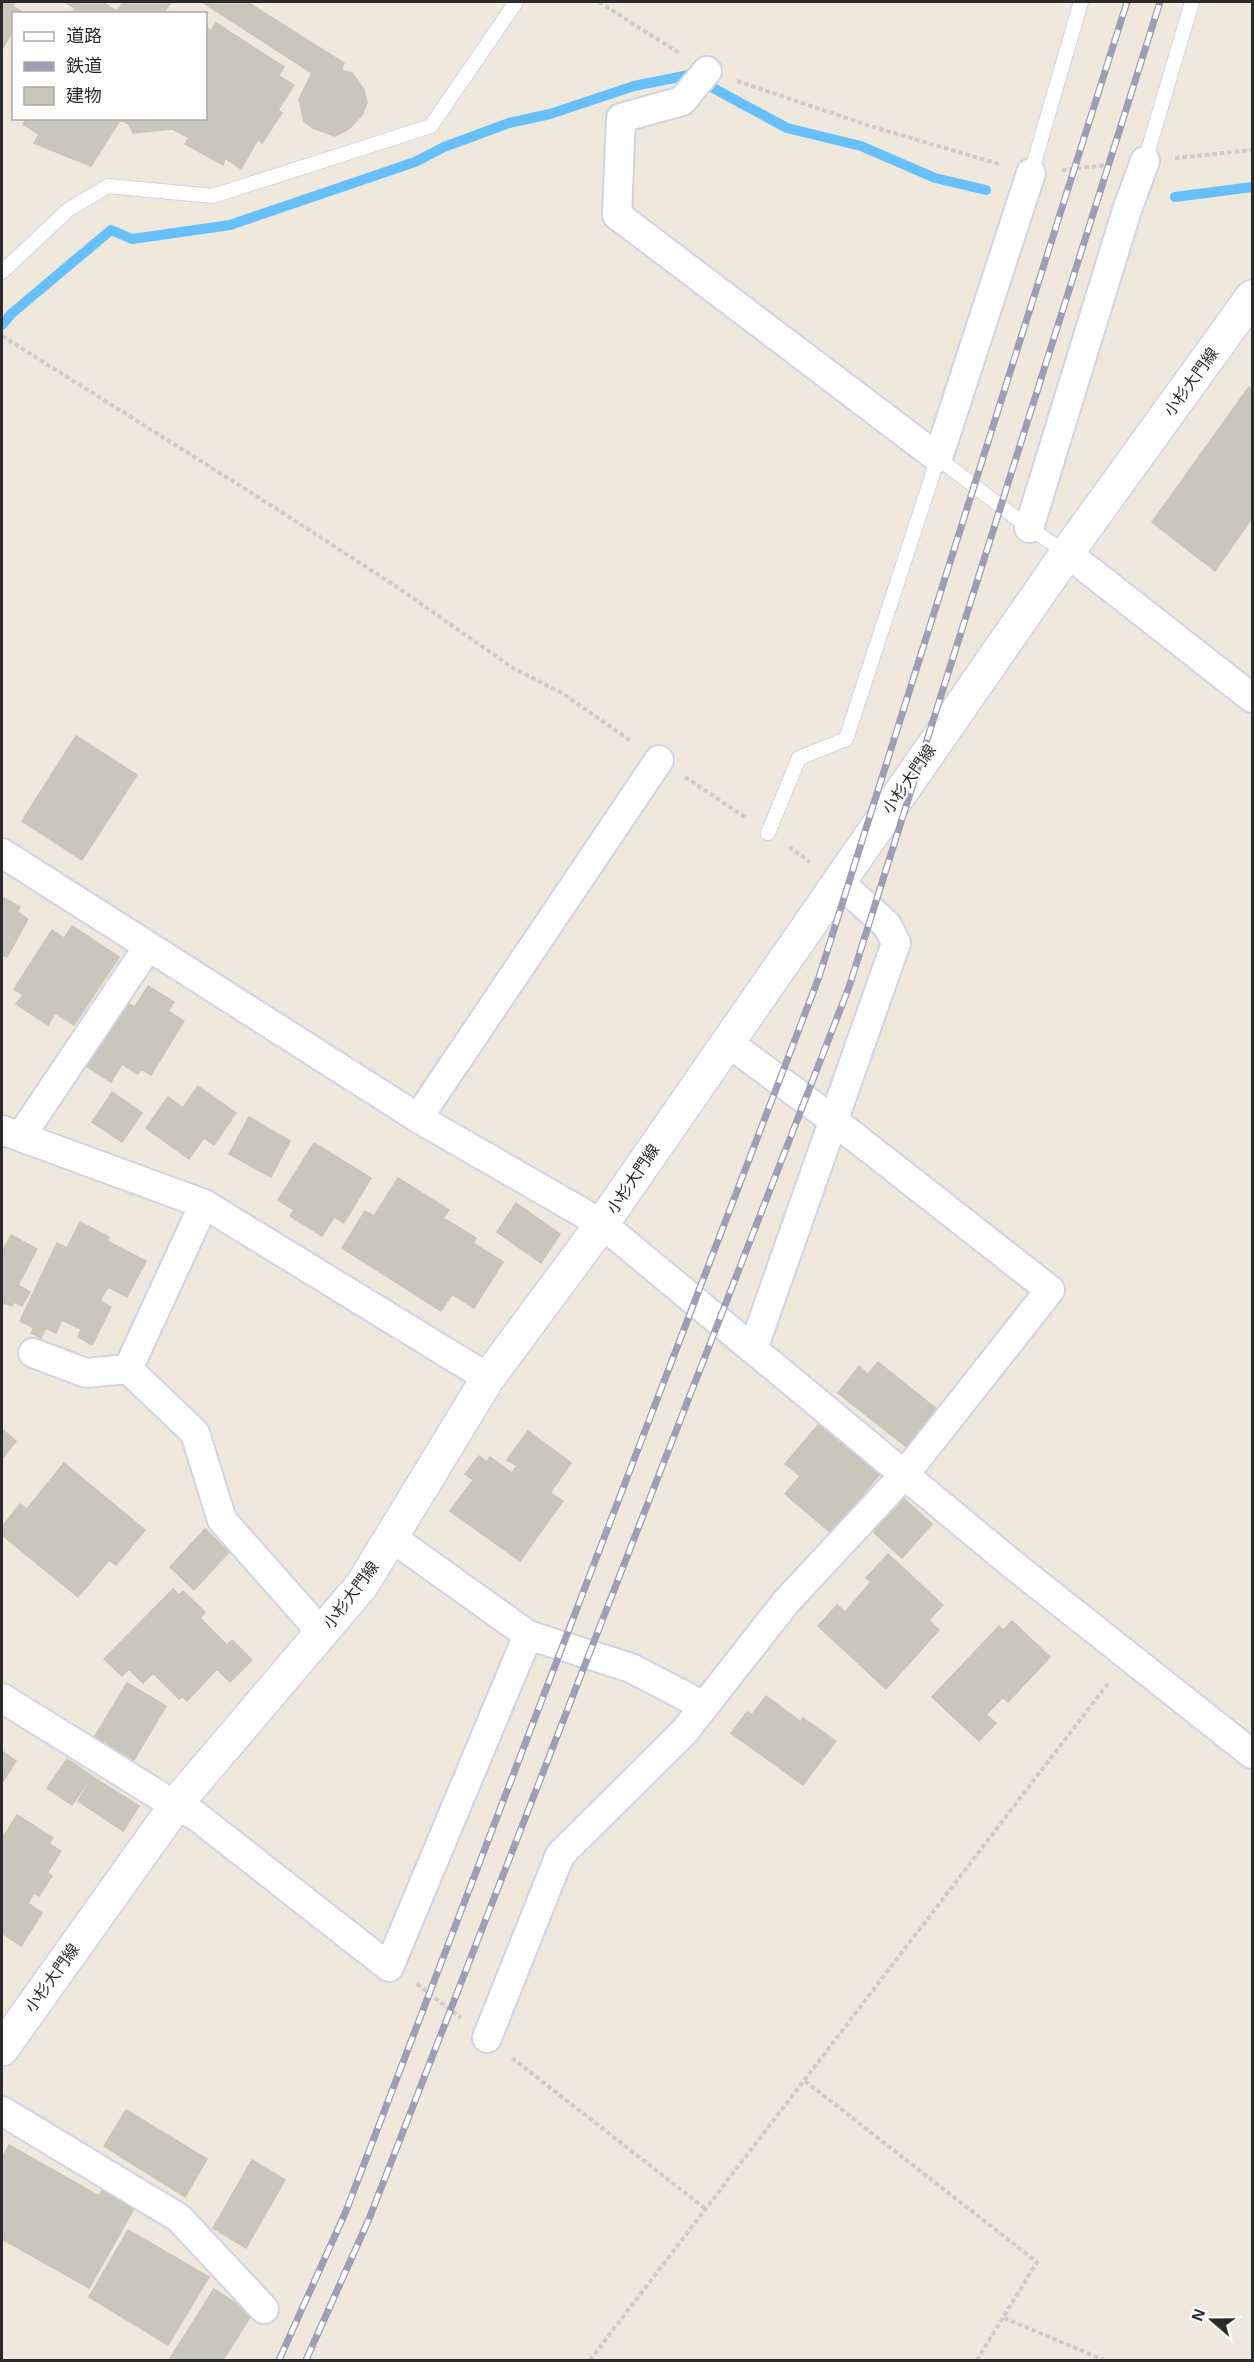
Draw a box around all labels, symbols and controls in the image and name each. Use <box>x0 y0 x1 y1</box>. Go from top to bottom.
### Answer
legend <box>12 12 207 120</box>
text: 道路 <box>66 26 102 46</box>
text: 鉄道 <box>66 56 102 76</box>
text: 建物 <box>66 86 102 106</box>
street label: 小杉大門線 <box>1161 345 1221 419</box>
street label: 小杉大門線 <box>879 741 939 817</box>
street label: 小杉大門線 <box>604 1141 662 1217</box>
street label: 小杉大門線 <box>320 1558 382 1632</box>
street label: 小杉大門線 <box>22 1941 82 2015</box>
north arrow <box>1182 2290 1242 2350</box>
text: N <box>1188 2307 1208 2323</box>

